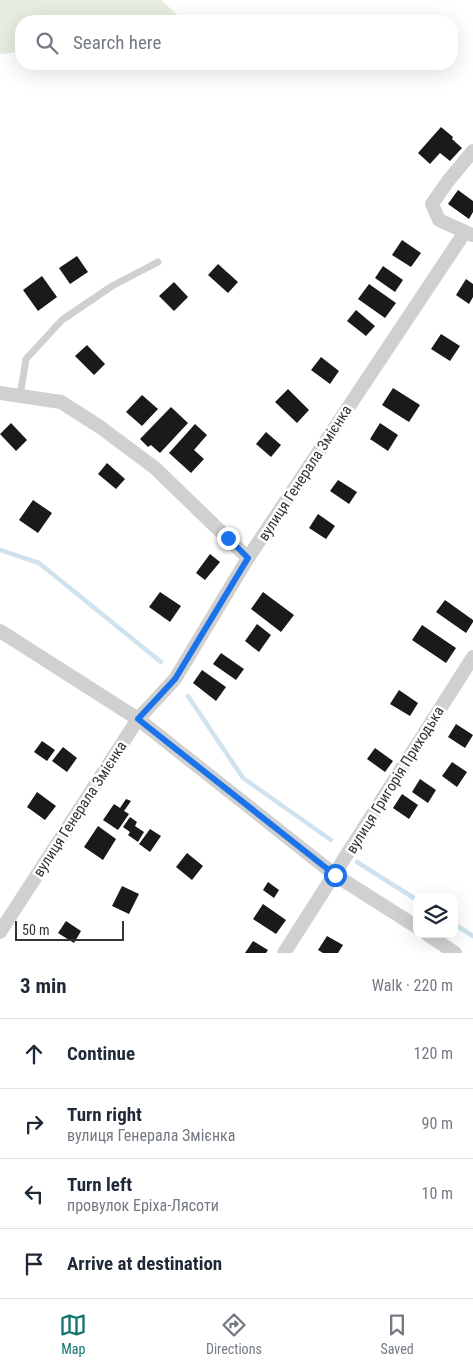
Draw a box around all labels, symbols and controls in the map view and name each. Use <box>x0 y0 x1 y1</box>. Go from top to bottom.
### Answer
search box <box>15 15 458 70</box>
icon: search <box>33 29 61 57</box>
text: Search here <box>73 31 161 54</box>
street label: вулиця Генерала Змієнка <box>254 402 356 544</box>
route end <box>217 527 240 550</box>
street label: вулиця Григорія Приходька <box>342 703 448 857</box>
street label: вулиця Генерала Змієнка <box>29 738 131 880</box>
route start <box>324 864 347 887</box>
map controls <box>413 893 458 938</box>
button: layers <box>413 893 458 938</box>
scale bar <box>15 918 124 941</box>
text: 50 m <box>22 922 50 938</box>
text: 3 min <box>20 974 67 998</box>
text: Walk · 220 m <box>372 976 453 995</box>
icon: ahead <box>20 1040 48 1068</box>
text: Continue <box>67 1042 135 1065</box>
text: 120 m <box>414 1044 453 1063</box>
text: Turn right <box>67 1103 142 1126</box>
icon: right <box>20 1110 48 1138</box>
text: 90 m <box>421 1114 453 1133</box>
text: вулиця Генерала Змієнка <box>67 1126 235 1145</box>
text: Turn left <box>67 1173 132 1196</box>
icon: left <box>20 1180 48 1208</box>
text: 10 m <box>421 1184 453 1203</box>
text: провулок Еріха-Лясоти <box>67 1196 219 1215</box>
icon: arrive <box>20 1250 48 1278</box>
text: Arrive at destination <box>67 1252 222 1275</box>
tab: Map <box>59 1311 87 1357</box>
tab: Directions <box>206 1311 262 1357</box>
tab: Saved <box>380 1311 414 1357</box>

